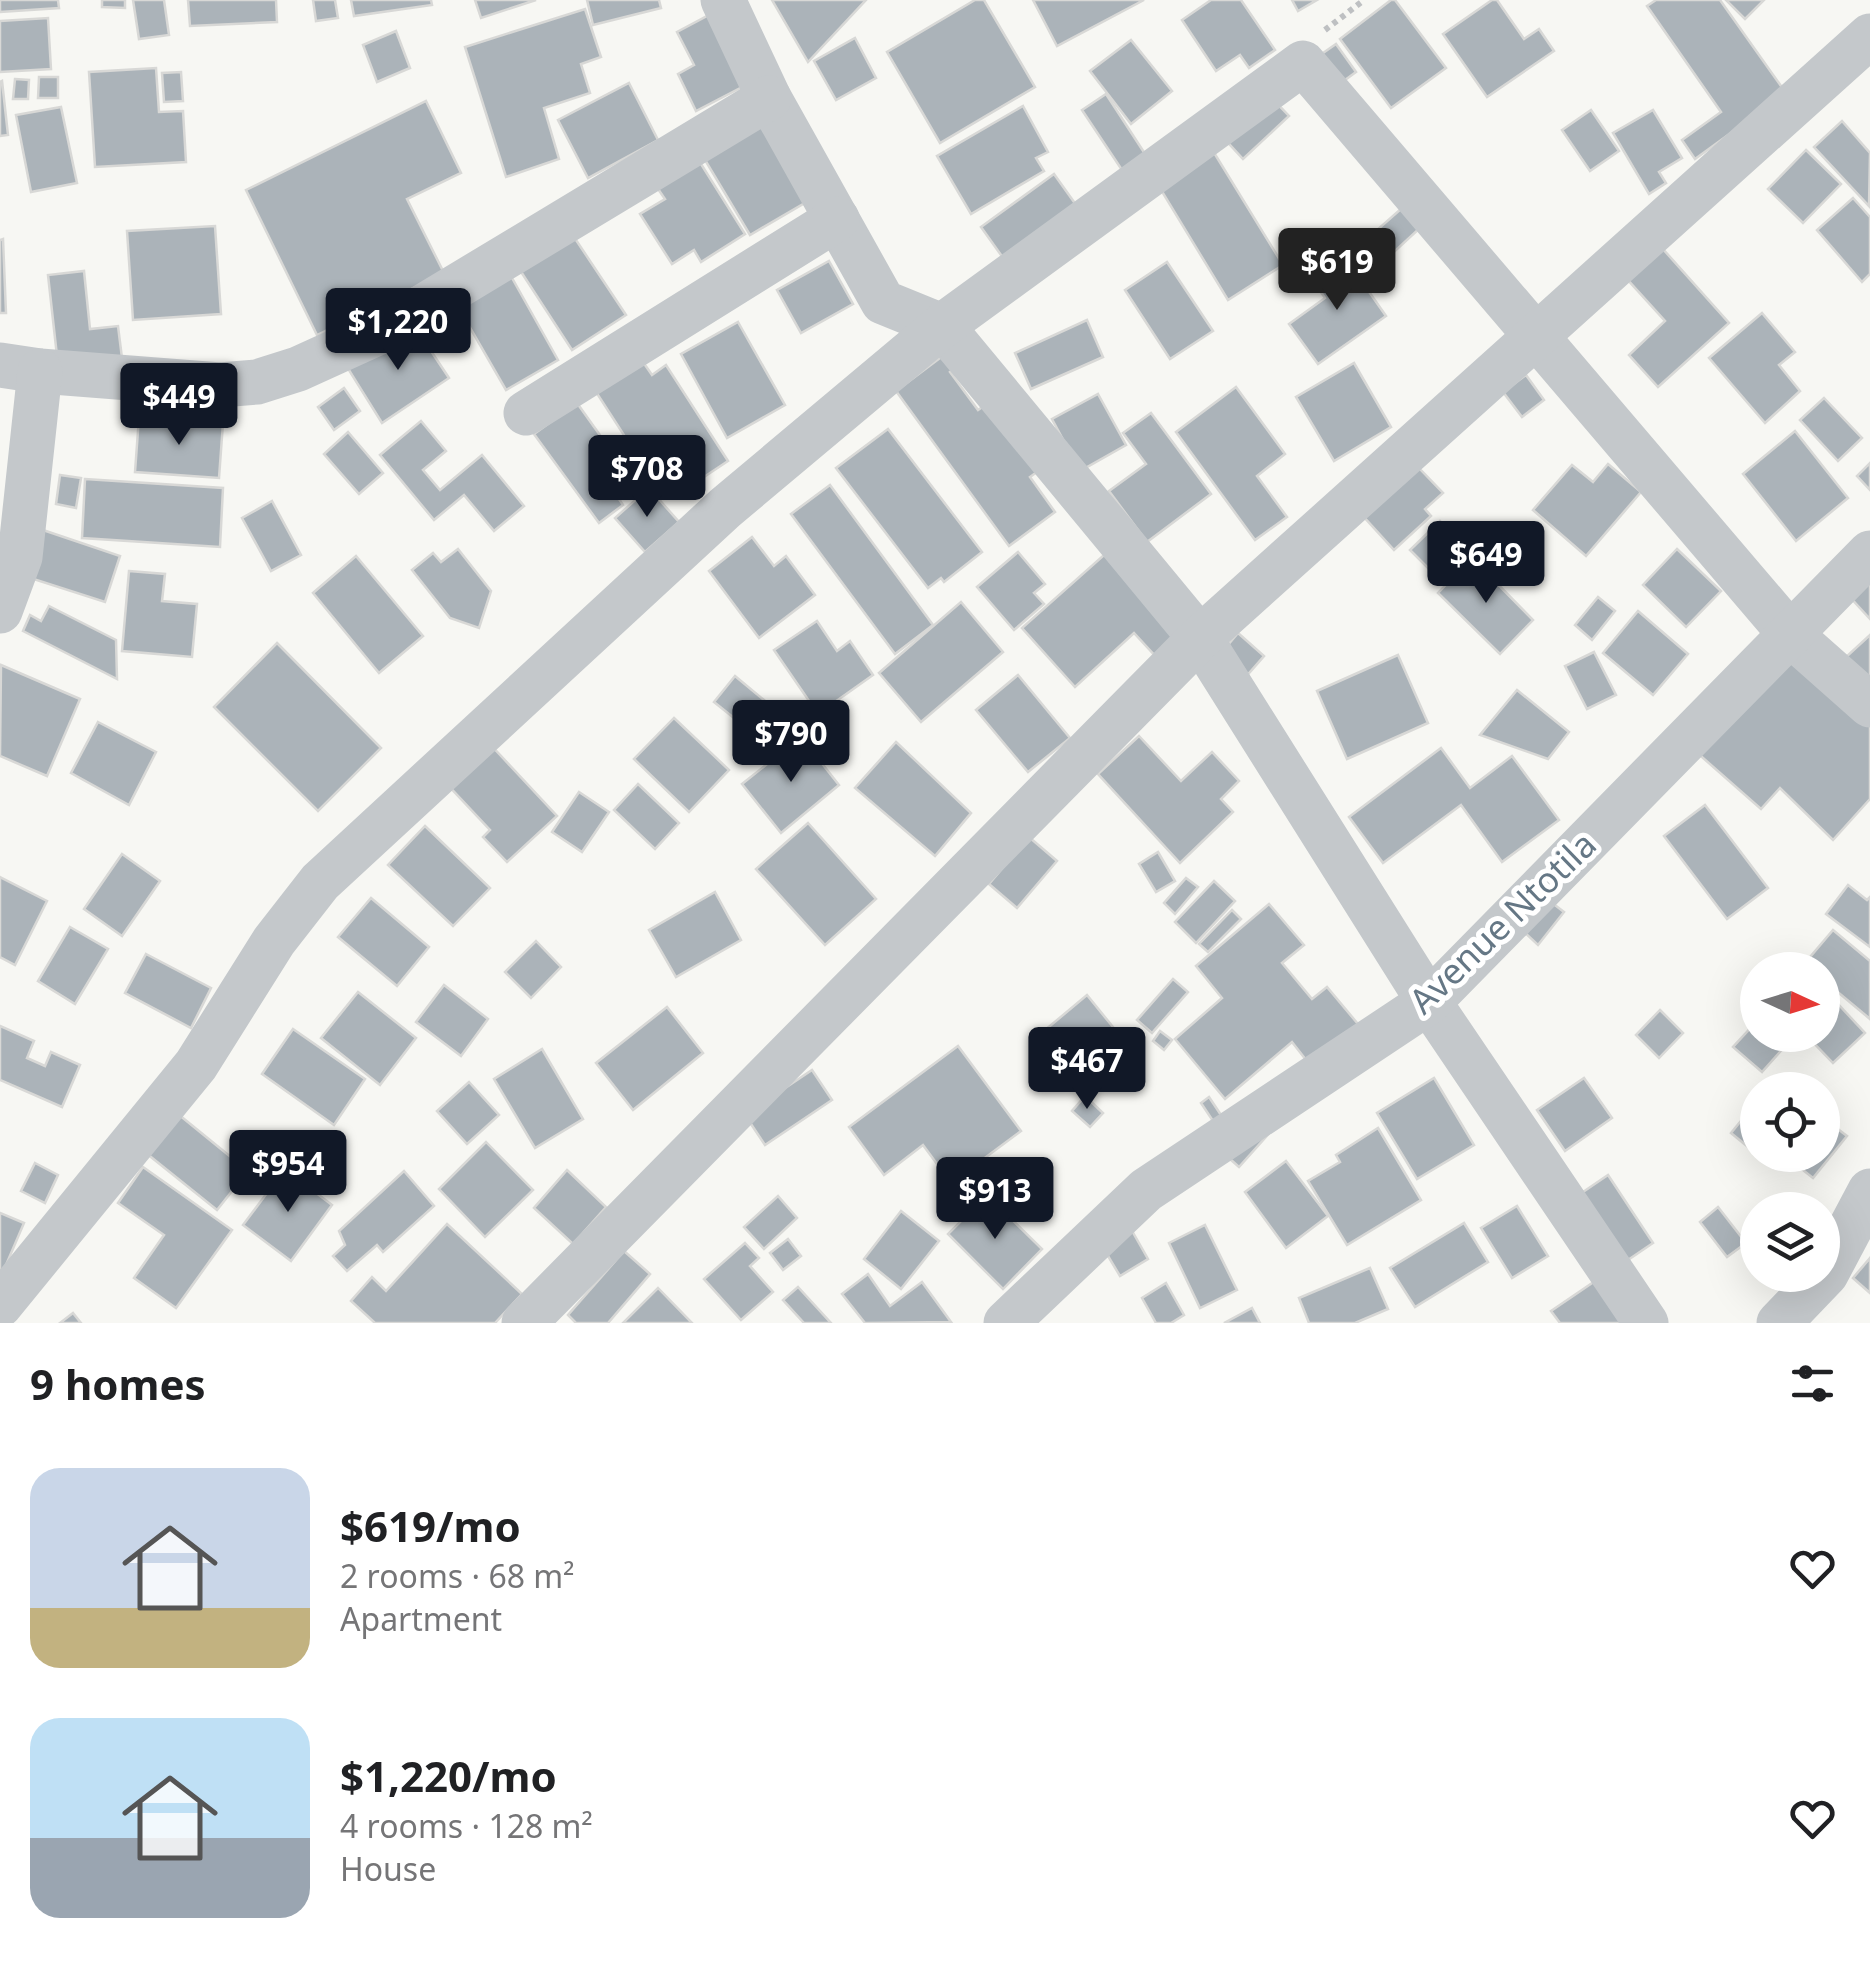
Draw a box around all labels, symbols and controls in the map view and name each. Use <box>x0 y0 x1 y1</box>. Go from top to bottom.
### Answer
pin: $619 <box>1278 228 1396 313</box>
text: $619 <box>1300 239 1374 282</box>
pin: $1,220 <box>317 288 479 373</box>
text: $1,220 <box>348 299 448 342</box>
pin: $449 <box>120 363 238 448</box>
text: $449 <box>142 374 216 417</box>
pin: $708 <box>588 435 706 520</box>
text: $708 <box>610 446 684 489</box>
pin: $649 <box>1427 521 1545 606</box>
text: $649 <box>1449 532 1523 575</box>
pin: $790 <box>732 700 850 785</box>
text: $790 <box>754 711 828 754</box>
street label: Avenue Ntotila <box>1398 821 1606 1023</box>
north arrow <box>1740 952 1840 1052</box>
map controls <box>1740 952 1840 1292</box>
pin: $467 <box>1028 1027 1146 1112</box>
text: $467 <box>1050 1038 1124 1081</box>
button: locate <box>1740 1072 1840 1172</box>
pin: $954 <box>229 1130 347 1215</box>
text: $954 <box>251 1141 325 1184</box>
pin: $913 <box>936 1157 1054 1242</box>
text: $913 <box>958 1168 1032 1211</box>
button: layers <box>1740 1192 1840 1292</box>
text: 9 homes <box>30 1355 206 1412</box>
icon: filters <box>1785 1356 1840 1411</box>
text: $619/mo <box>340 1497 521 1554</box>
icon: home <box>110 1508 230 1628</box>
icon: heart <box>1785 1541 1840 1596</box>
text: 2 rooms · 68 m² <box>340 1554 574 1597</box>
text: Apartment <box>340 1597 502 1640</box>
text: $1,220/mo <box>340 1747 557 1804</box>
icon: home <box>110 1758 230 1878</box>
icon: heart <box>1785 1791 1840 1846</box>
text: 4 rooms · 128 m² <box>340 1804 593 1847</box>
text: House <box>340 1847 436 1890</box>

